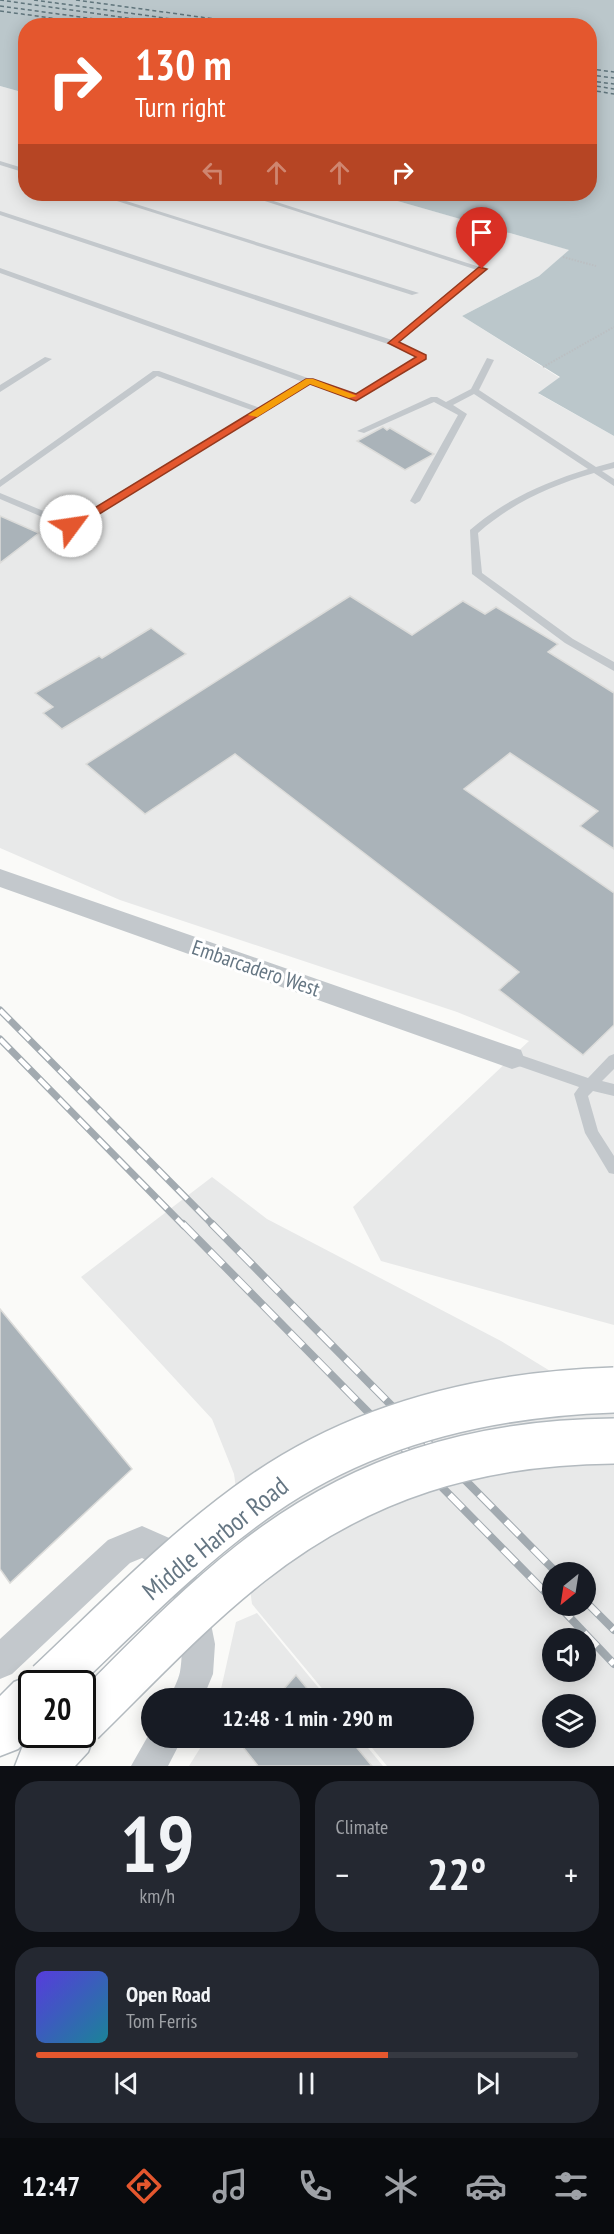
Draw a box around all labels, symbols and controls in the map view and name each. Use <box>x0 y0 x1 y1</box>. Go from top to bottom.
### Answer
text: 130 m <box>135 37 232 92</box>
icon: right <box>36 42 114 120</box>
text: Turn right <box>135 90 226 124</box>
icon: left <box>197 156 230 189</box>
icon: ahead <box>260 156 293 189</box>
icon: ahead <box>323 156 356 189</box>
icon: right <box>386 156 419 189</box>
pin <box>456 207 507 269</box>
icon: arrive <box>465 216 498 249</box>
position arrow <box>39 494 103 558</box>
street label: Embarcadero West <box>189 934 324 1003</box>
street label: Middle Harbor Road <box>135 1469 295 1607</box>
north arrow <box>542 1562 596 1616</box>
map controls <box>542 1562 596 1748</box>
button: sound <box>542 1628 596 1682</box>
speed limit sign: 20 <box>18 1670 96 1748</box>
button: layers <box>542 1694 596 1748</box>
text: 12:48 · 1 min · 290 m <box>222 1704 393 1732</box>
text: 19 <box>120 1793 195 1894</box>
text: Climate <box>336 1814 388 1840</box>
text: 22° <box>427 1844 486 1902</box>
text: − <box>336 1853 349 1896</box>
text: + <box>564 1853 578 1896</box>
text: km/h <box>140 1883 175 1909</box>
text: Open Road <box>126 1980 211 2008</box>
text: Tom Ferris <box>126 2008 197 2034</box>
icon: previous <box>110 2067 143 2100</box>
icon: pause <box>290 2067 323 2100</box>
icon: next <box>471 2067 504 2100</box>
icon: directions <box>123 2165 165 2207</box>
icon: music <box>209 2165 251 2207</box>
icon: phone <box>294 2165 336 2207</box>
icon: climate <box>380 2165 422 2207</box>
icon: car <box>465 2165 507 2207</box>
icon: filters <box>550 2165 592 2207</box>
text: 12:47 <box>22 2169 80 2203</box>

